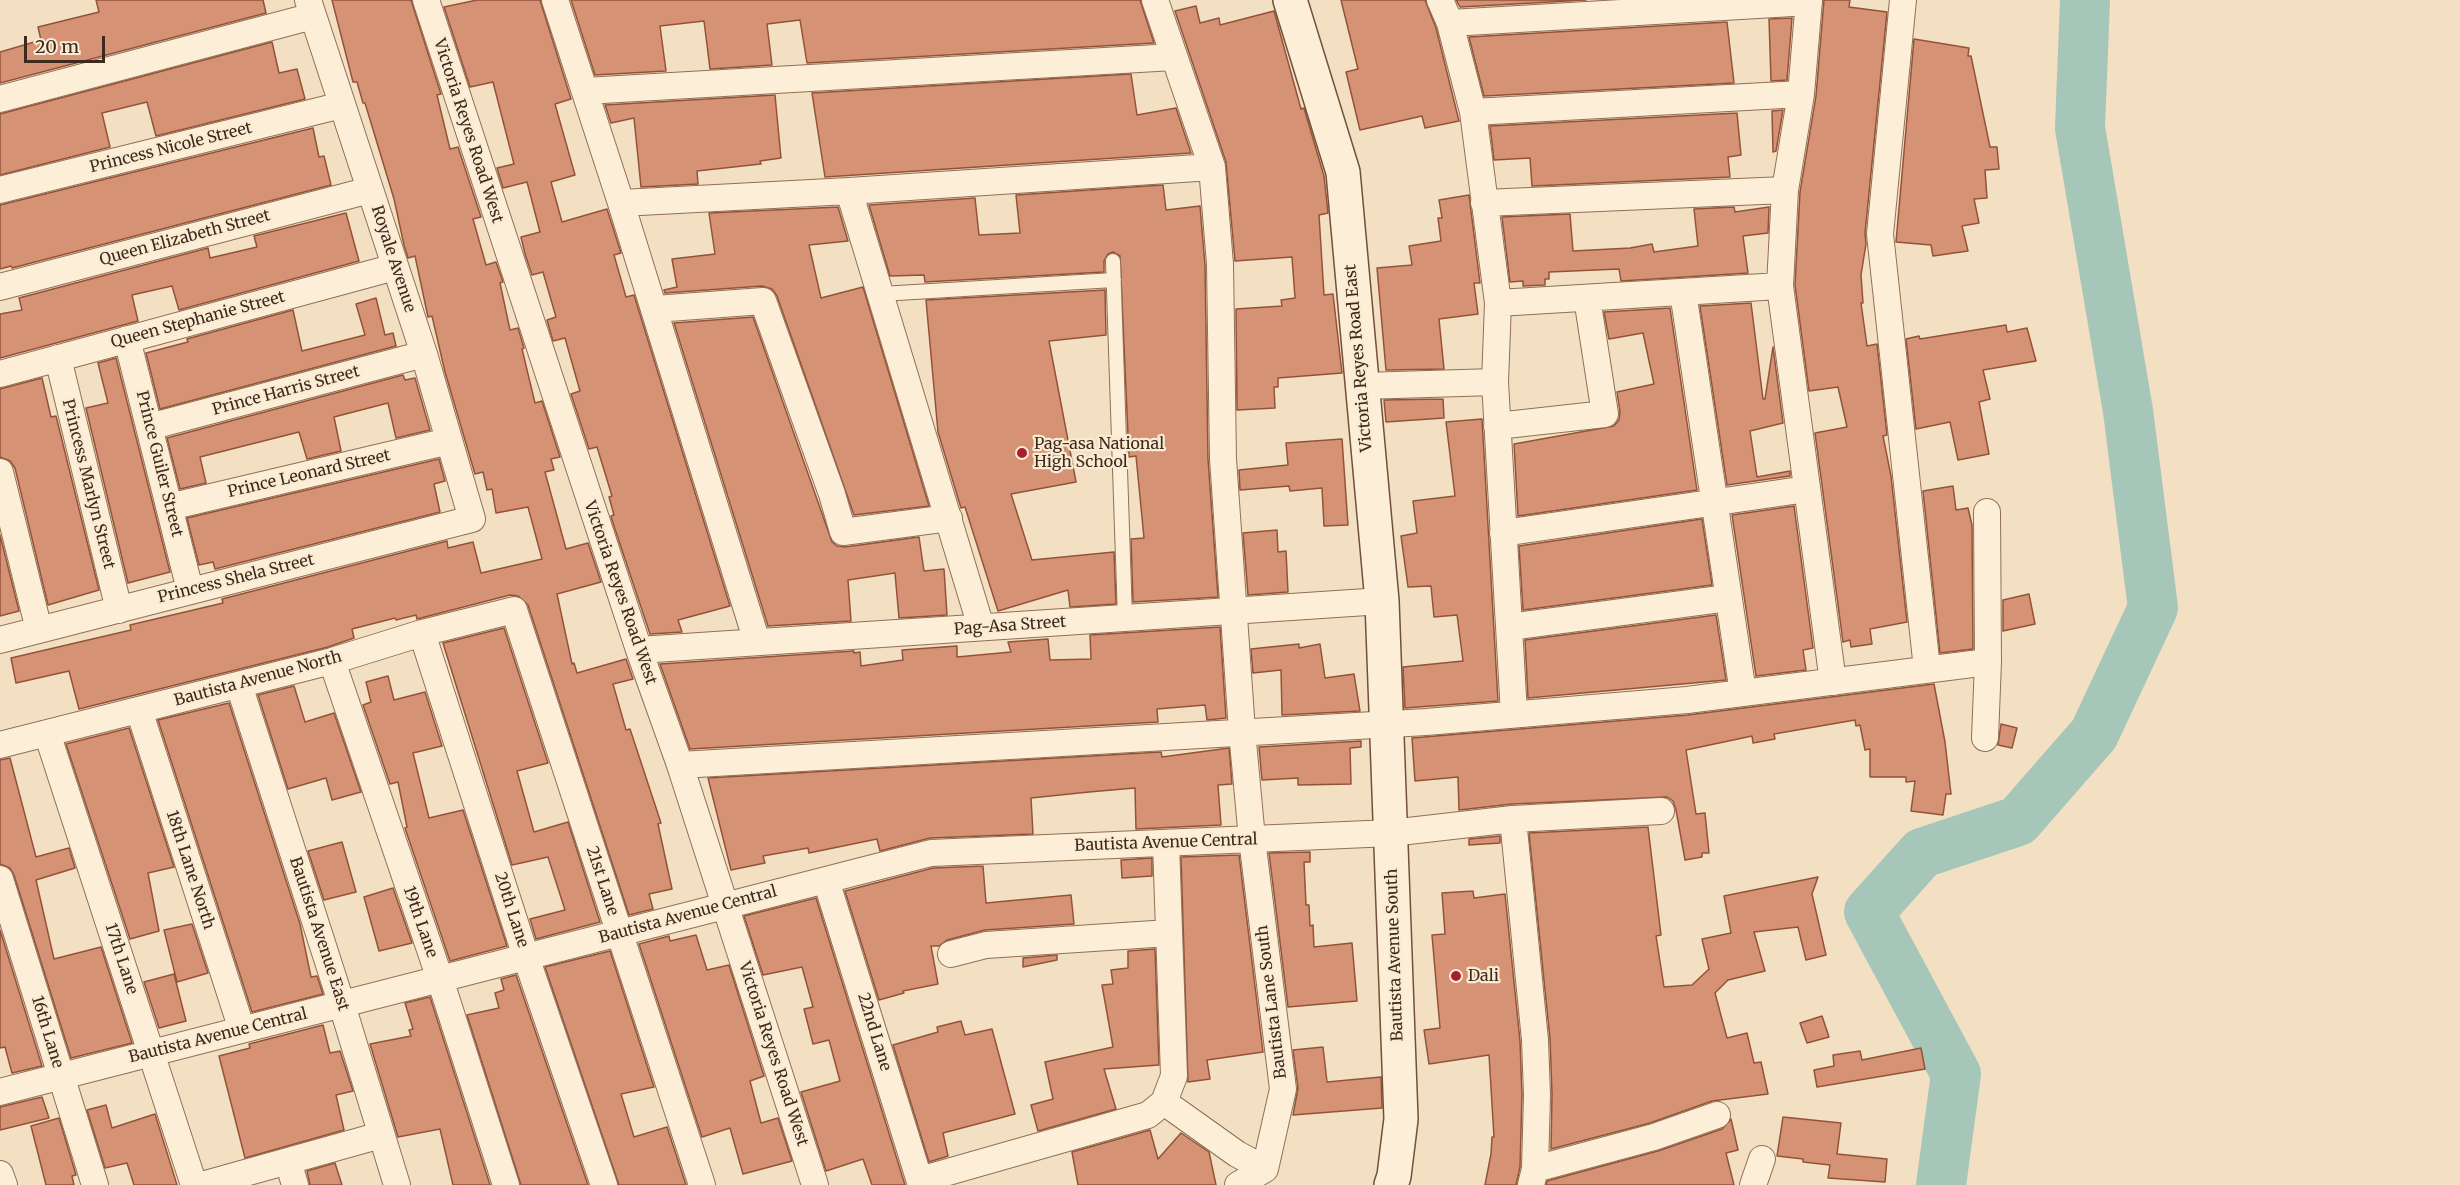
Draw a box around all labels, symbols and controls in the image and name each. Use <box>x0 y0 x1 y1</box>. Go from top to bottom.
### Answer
scale bar <box>27 24 108 62</box>
text: 20 m <box>35 35 79 58</box>
street label: Victoria Reyes Road West <box>429 36 507 226</box>
street label: Princess Nicole Street <box>88 119 254 177</box>
street label: Royale Avenue <box>367 203 419 315</box>
street label: Queen Elizabeth Street <box>98 206 272 270</box>
street label: Victoria Reyes Road East <box>1341 263 1377 453</box>
street label: Queen Stephanie Street <box>109 288 287 352</box>
street label: Prince Harris Street <box>210 362 362 420</box>
street label: Prince Guiler Street <box>132 389 186 539</box>
street label: Princess Marlyn Street <box>58 397 118 571</box>
place label: Pag-asa National High School <box>1034 434 1164 472</box>
street label: Prince Leonard Street <box>226 446 392 502</box>
marker: Pag-asa National High School <box>1015 446 1029 460</box>
street label: Victoria Reyes Road West <box>580 499 660 687</box>
street label: Princess Shela Street <box>156 550 316 608</box>
street label: Pag-Asa Street <box>953 612 1067 640</box>
street label: Bautista Avenue North <box>172 647 344 711</box>
street label: 18th Lane North <box>162 808 218 932</box>
street label: Bautista Avenue Central <box>1074 830 1258 856</box>
street label: 21st Lane <box>582 844 622 918</box>
street label: Bautista Avenue East <box>285 855 353 1013</box>
street label: Bautista Avenue South <box>1382 868 1408 1042</box>
street label: 20th Lane <box>490 870 532 950</box>
street label: Bautista Avenue Central <box>597 882 779 948</box>
street label: 19th Lane <box>399 884 441 960</box>
street label: 17th Lane <box>100 921 142 997</box>
street label: Bautista Lane South <box>1253 924 1291 1080</box>
street label: Victoria Reyes Road West <box>734 959 812 1149</box>
place label: Dali <box>1468 966 1499 986</box>
marker: Dali <box>1449 969 1463 983</box>
street label: 22nd Lane <box>853 991 895 1073</box>
street label: 16th Lane <box>27 994 67 1070</box>
street label: Bautista Avenue Central <box>127 1005 309 1067</box>

